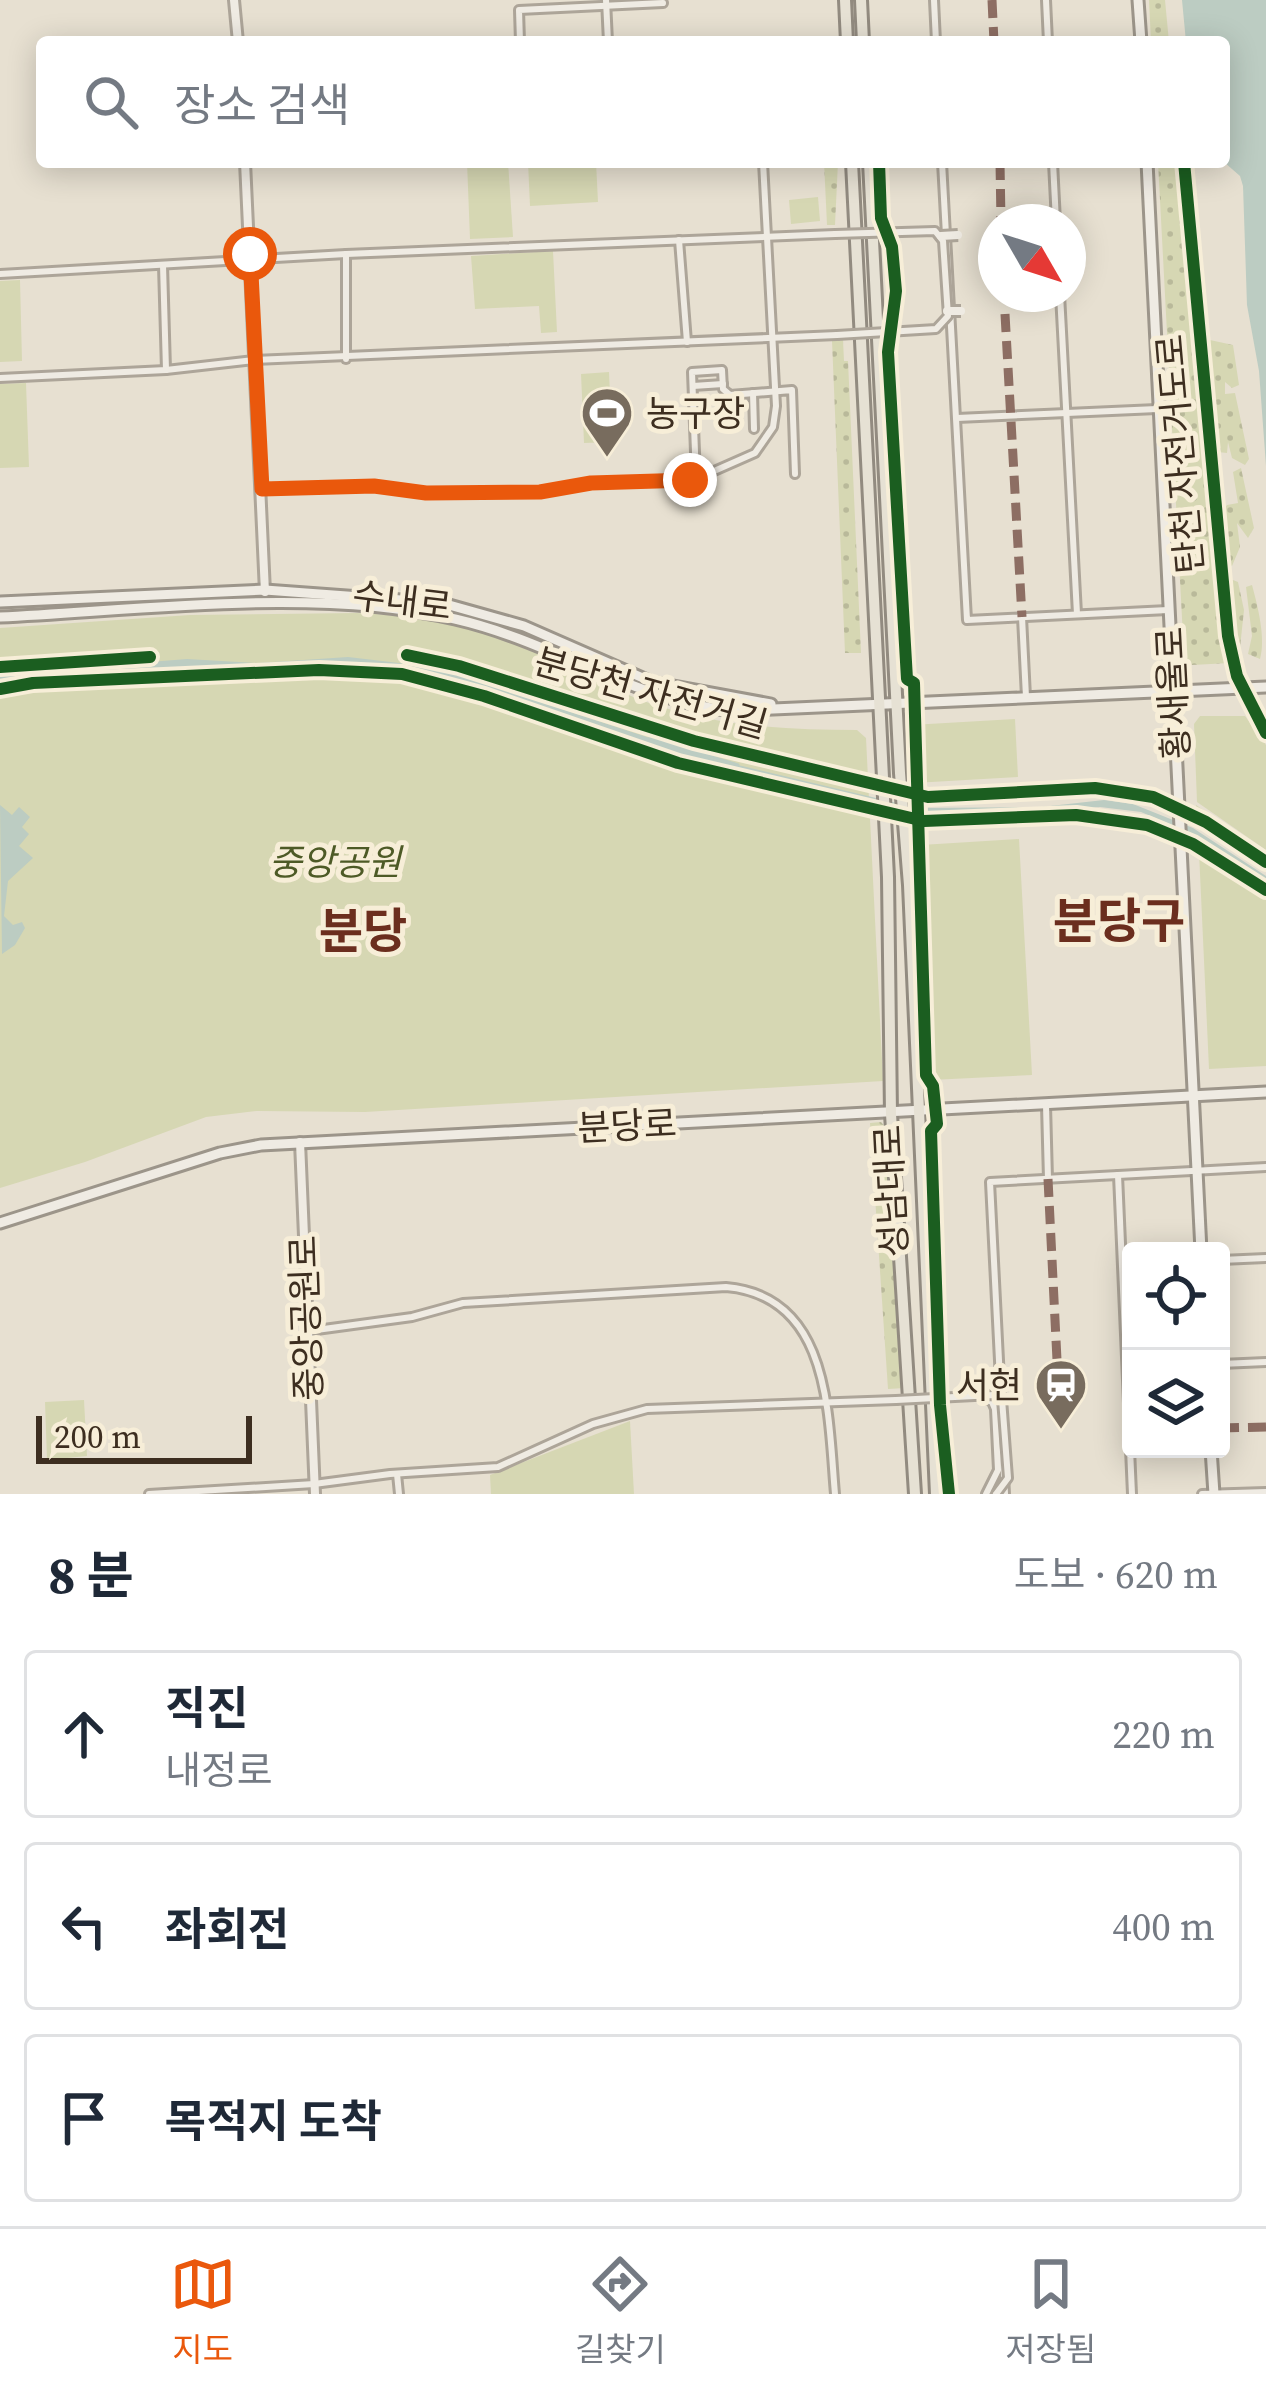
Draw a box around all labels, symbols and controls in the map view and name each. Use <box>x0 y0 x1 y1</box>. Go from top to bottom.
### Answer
search box <box>36 36 1230 168</box>
icon: search <box>78 69 144 135</box>
text: 장소 검색 <box>174 74 350 136</box>
north arrow <box>978 204 1086 312</box>
route start <box>223 227 277 281</box>
street label: 탄천 자전거도로 <box>1145 332 1215 576</box>
sports icon: 농구장 <box>579 385 635 459</box>
place label: 농구장 <box>646 389 745 438</box>
route end <box>663 453 717 507</box>
street label: 수내로 <box>350 571 454 631</box>
street label: 황새울로 <box>1145 626 1201 760</box>
street label: 분당천 자전거길 <box>529 636 773 750</box>
park label: 중앙공원 <box>269 838 404 887</box>
district label: 분당구 <box>1053 888 1185 954</box>
district label: 분당 <box>319 898 407 964</box>
street label: 분당로 <box>576 1099 678 1153</box>
street label: 성남대로 <box>863 1124 919 1258</box>
street label: 중앙공원로 <box>279 1234 333 1402</box>
map controls <box>1122 1242 1230 1458</box>
button: locate <box>1122 1242 1230 1350</box>
button: layers <box>1122 1350 1230 1458</box>
station icon: 서현 <box>1033 1357 1089 1431</box>
place label: 서현 <box>956 1361 1022 1410</box>
scale bar <box>36 1410 252 1463</box>
text: 200 m <box>54 1414 141 1459</box>
text: 8 분 <box>48 1540 133 1610</box>
text: 도보 · 620 m <box>1014 1548 1218 1601</box>
text: 직진 <box>165 1677 248 1739</box>
icon: ahead <box>51 1701 117 1767</box>
text: 220 m <box>1112 1708 1215 1761</box>
text: 내정로 <box>165 1744 273 1797</box>
icon: left <box>51 1893 117 1959</box>
text: 좌회전 <box>165 1898 289 1960</box>
text: 400 m <box>1112 1900 1215 1953</box>
icon: arrive <box>51 2085 117 2151</box>
text: 목적지 도착 <box>165 2090 382 2152</box>
tab: 지도 <box>170 2251 236 2372</box>
tab: 길찾기 <box>575 2251 666 2372</box>
tab: 저장됨 <box>1005 2251 1096 2372</box>

